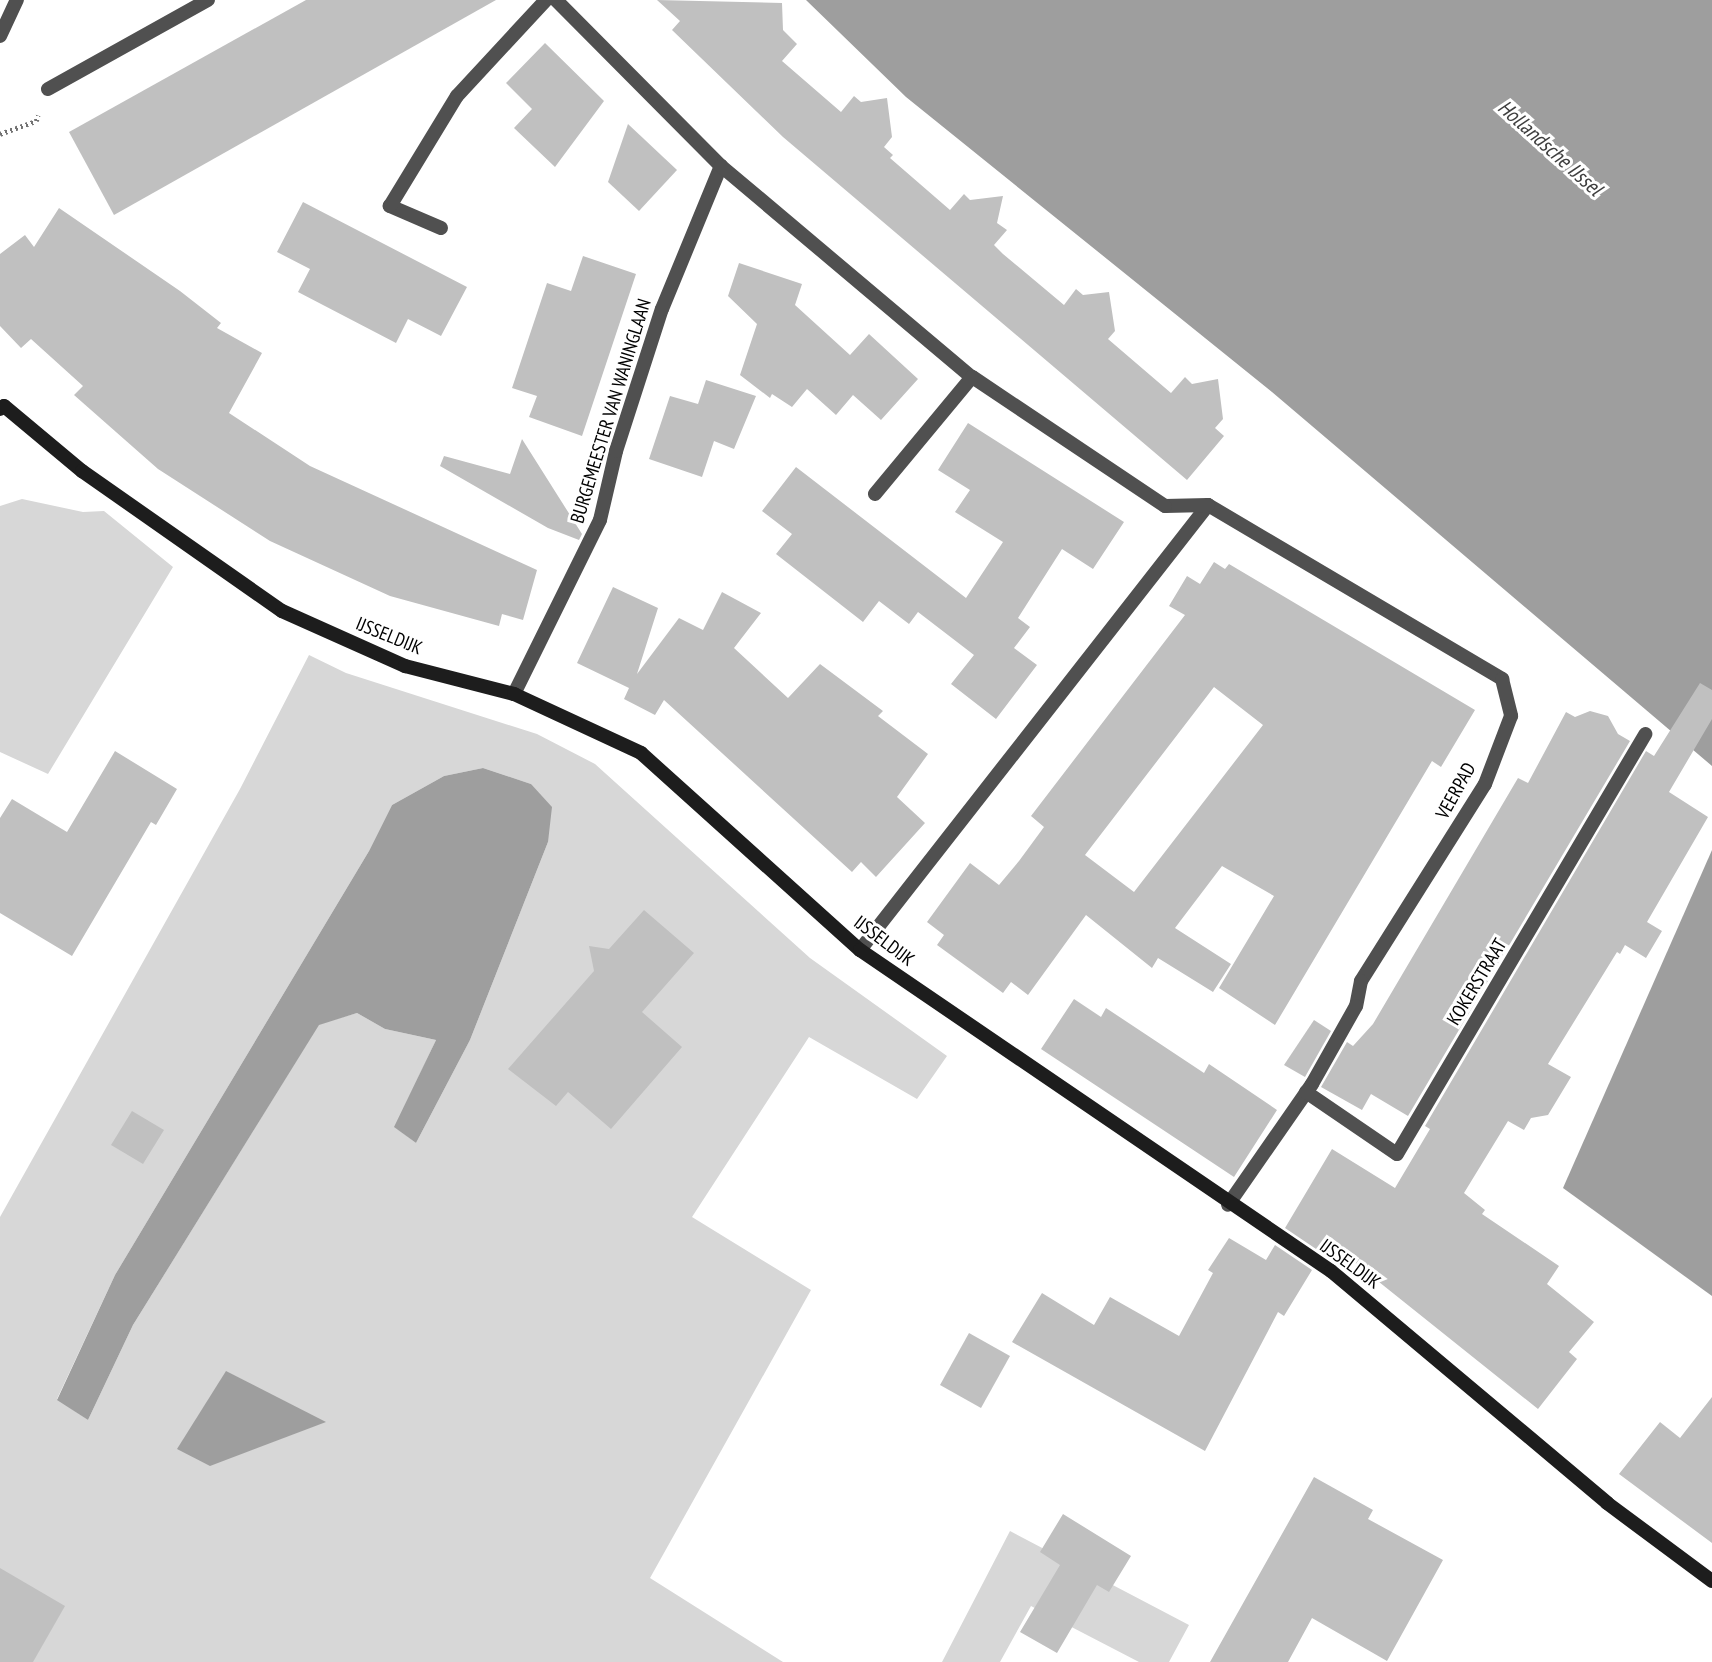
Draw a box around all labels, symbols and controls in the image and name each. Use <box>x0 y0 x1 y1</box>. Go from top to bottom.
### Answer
water label: Hollandsche IJssel <box>1493 95 1607 201</box>
street label: BURGEMEESTER VAN WANINGLAAN <box>566 296 656 526</box>
street label: IJSSELDIJK <box>352 612 426 660</box>
street label: VEERPAD <box>1431 759 1481 823</box>
street label: IJSSELDIJK <box>849 911 919 971</box>
street label: KOKERSTRAAT <box>1442 935 1512 1029</box>
street label: IJSSELDIJK <box>1315 1234 1385 1294</box>

